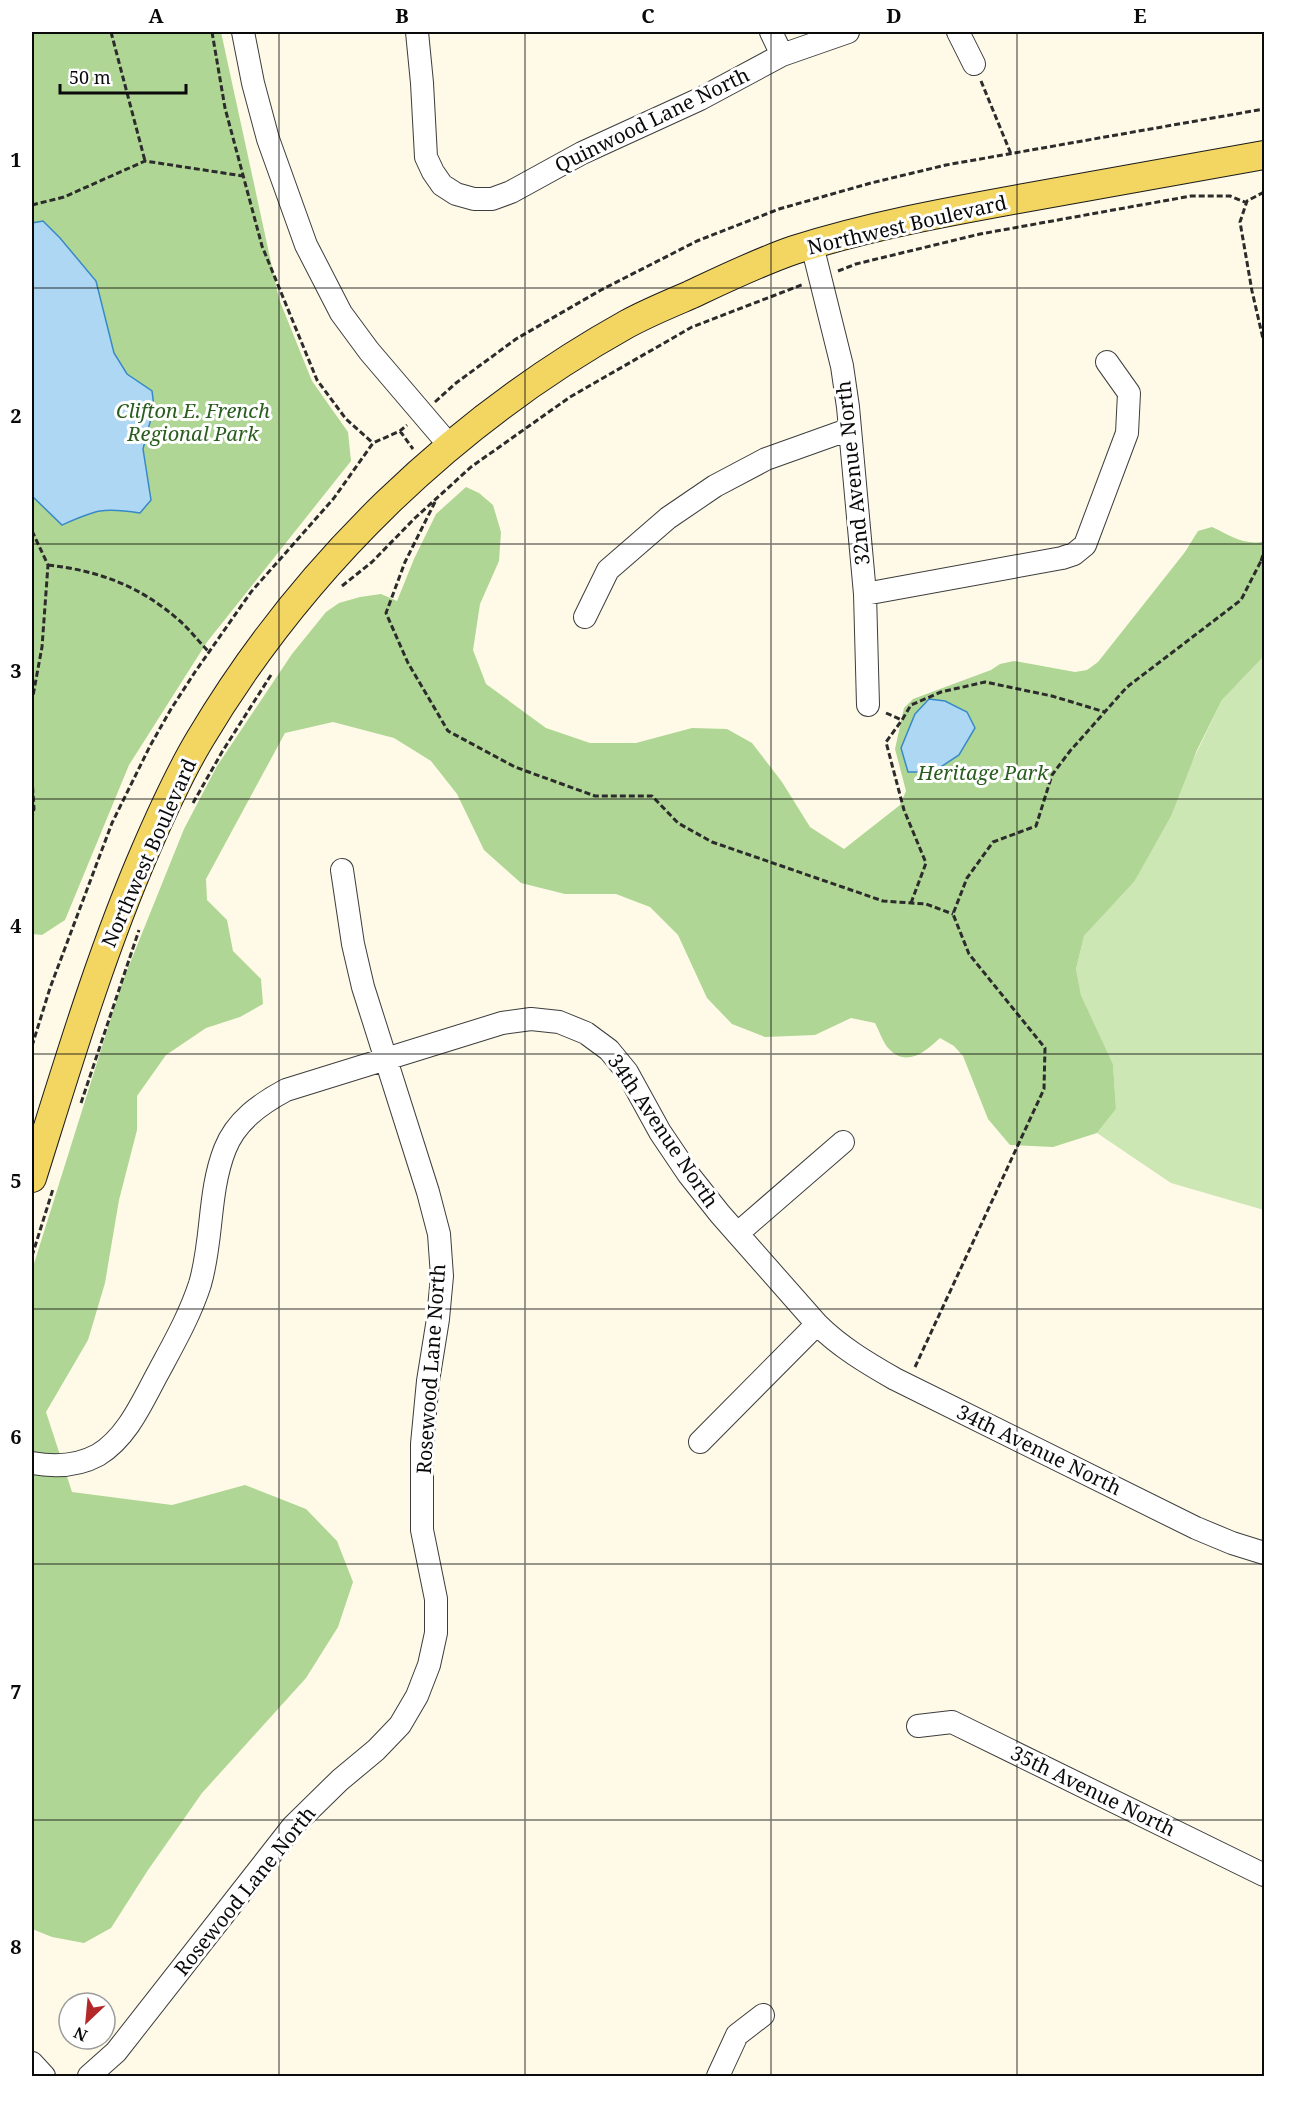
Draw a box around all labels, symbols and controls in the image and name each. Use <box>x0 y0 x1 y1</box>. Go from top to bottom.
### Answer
text: A <box>148 2 164 29</box>
text: B <box>395 2 409 29</box>
text: C <box>641 2 655 29</box>
text: D <box>886 2 902 29</box>
text: E <box>1133 2 1147 29</box>
scale bar <box>60 57 186 95</box>
street label: Quinwood Lane North <box>550 61 754 178</box>
text: 50 m <box>69 65 111 89</box>
text: 1 <box>10 146 22 173</box>
street label: Northwest Boulevard <box>805 188 1009 261</box>
street label: 32nd Avenue North <box>829 379 876 567</box>
park label: Clifton E. French Regional Park <box>116 397 270 447</box>
text: 2 <box>10 402 22 429</box>
text: 3 <box>10 657 22 684</box>
street label: Northwest Boulevard <box>95 754 202 951</box>
park label: Heritage Park <box>917 759 1049 786</box>
text: 4 <box>10 912 22 939</box>
street label: 34th Avenue North <box>602 1049 725 1213</box>
text: 5 <box>10 1167 22 1194</box>
street label: Rosewood Lane North <box>410 1263 451 1475</box>
street label: 34th Avenue North <box>952 1398 1126 1501</box>
text: 6 <box>10 1423 22 1450</box>
text: 7 <box>10 1678 22 1705</box>
street label: 35th Avenue North <box>1006 1739 1180 1842</box>
street label: Rosewood Lane North <box>168 1800 322 1981</box>
text: 8 <box>10 1933 22 1960</box>
north arrow <box>57 1991 117 2051</box>
text: N <box>70 2022 91 2047</box>

